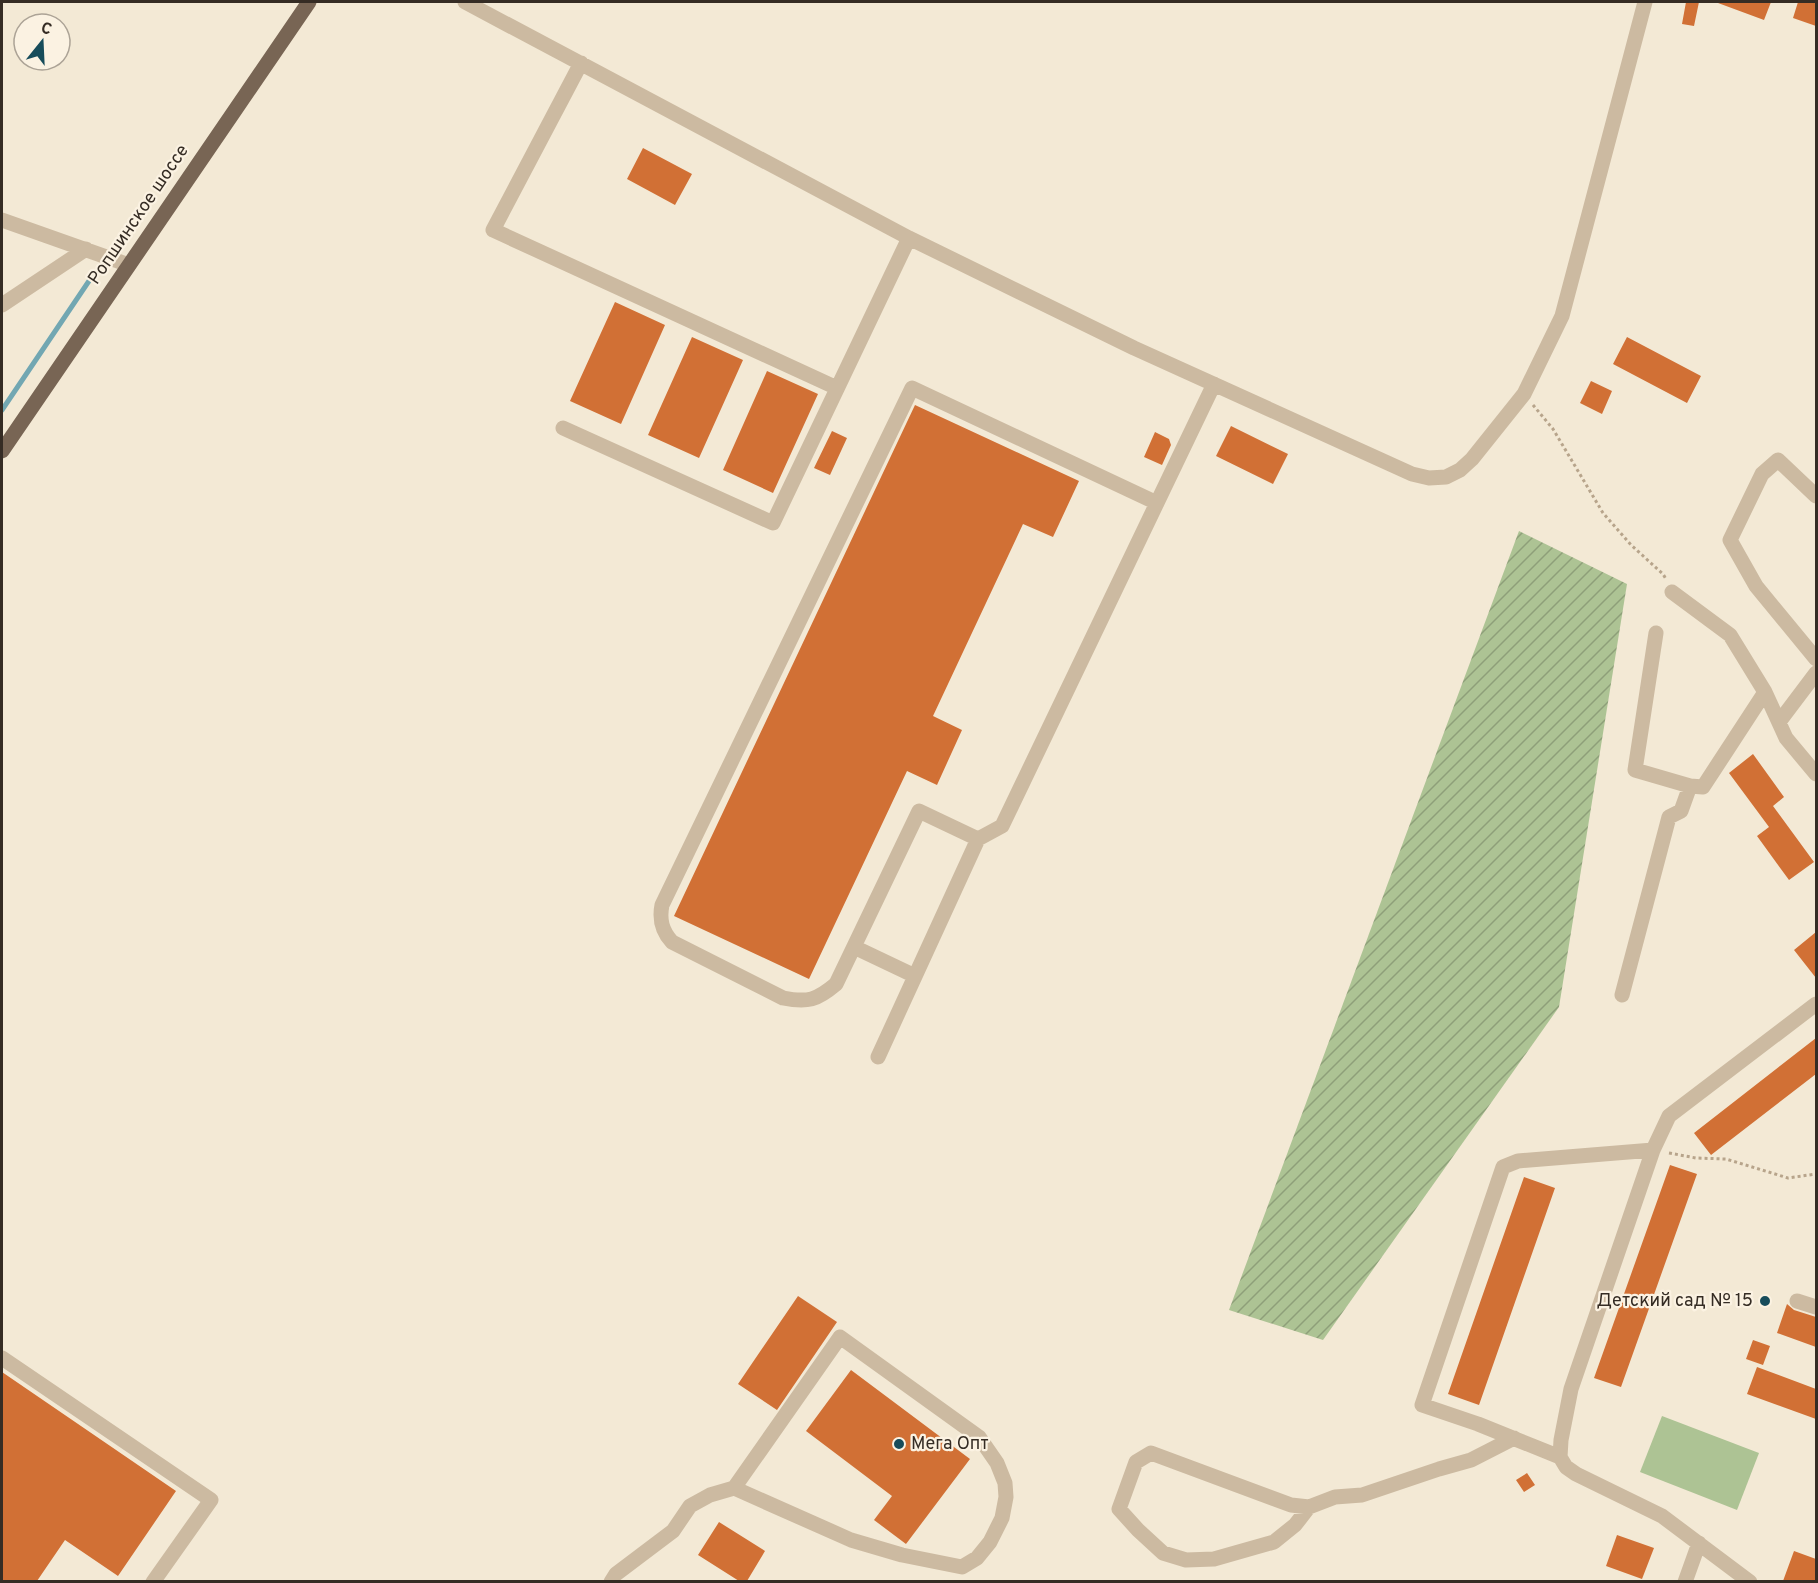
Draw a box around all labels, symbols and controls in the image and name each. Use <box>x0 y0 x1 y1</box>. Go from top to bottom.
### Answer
north arrow <box>12 12 72 72</box>
text: С <box>38 19 54 41</box>
street label: Ропшинское шоссе <box>84 140 194 290</box>
place label: Детский сад № 15 <box>1597 1290 1753 1313</box>
marker: Детский сад № 15 <box>1758 1294 1772 1308</box>
place label: Мега Опт <box>911 1433 989 1456</box>
marker: Мега Опт <box>892 1437 906 1451</box>

